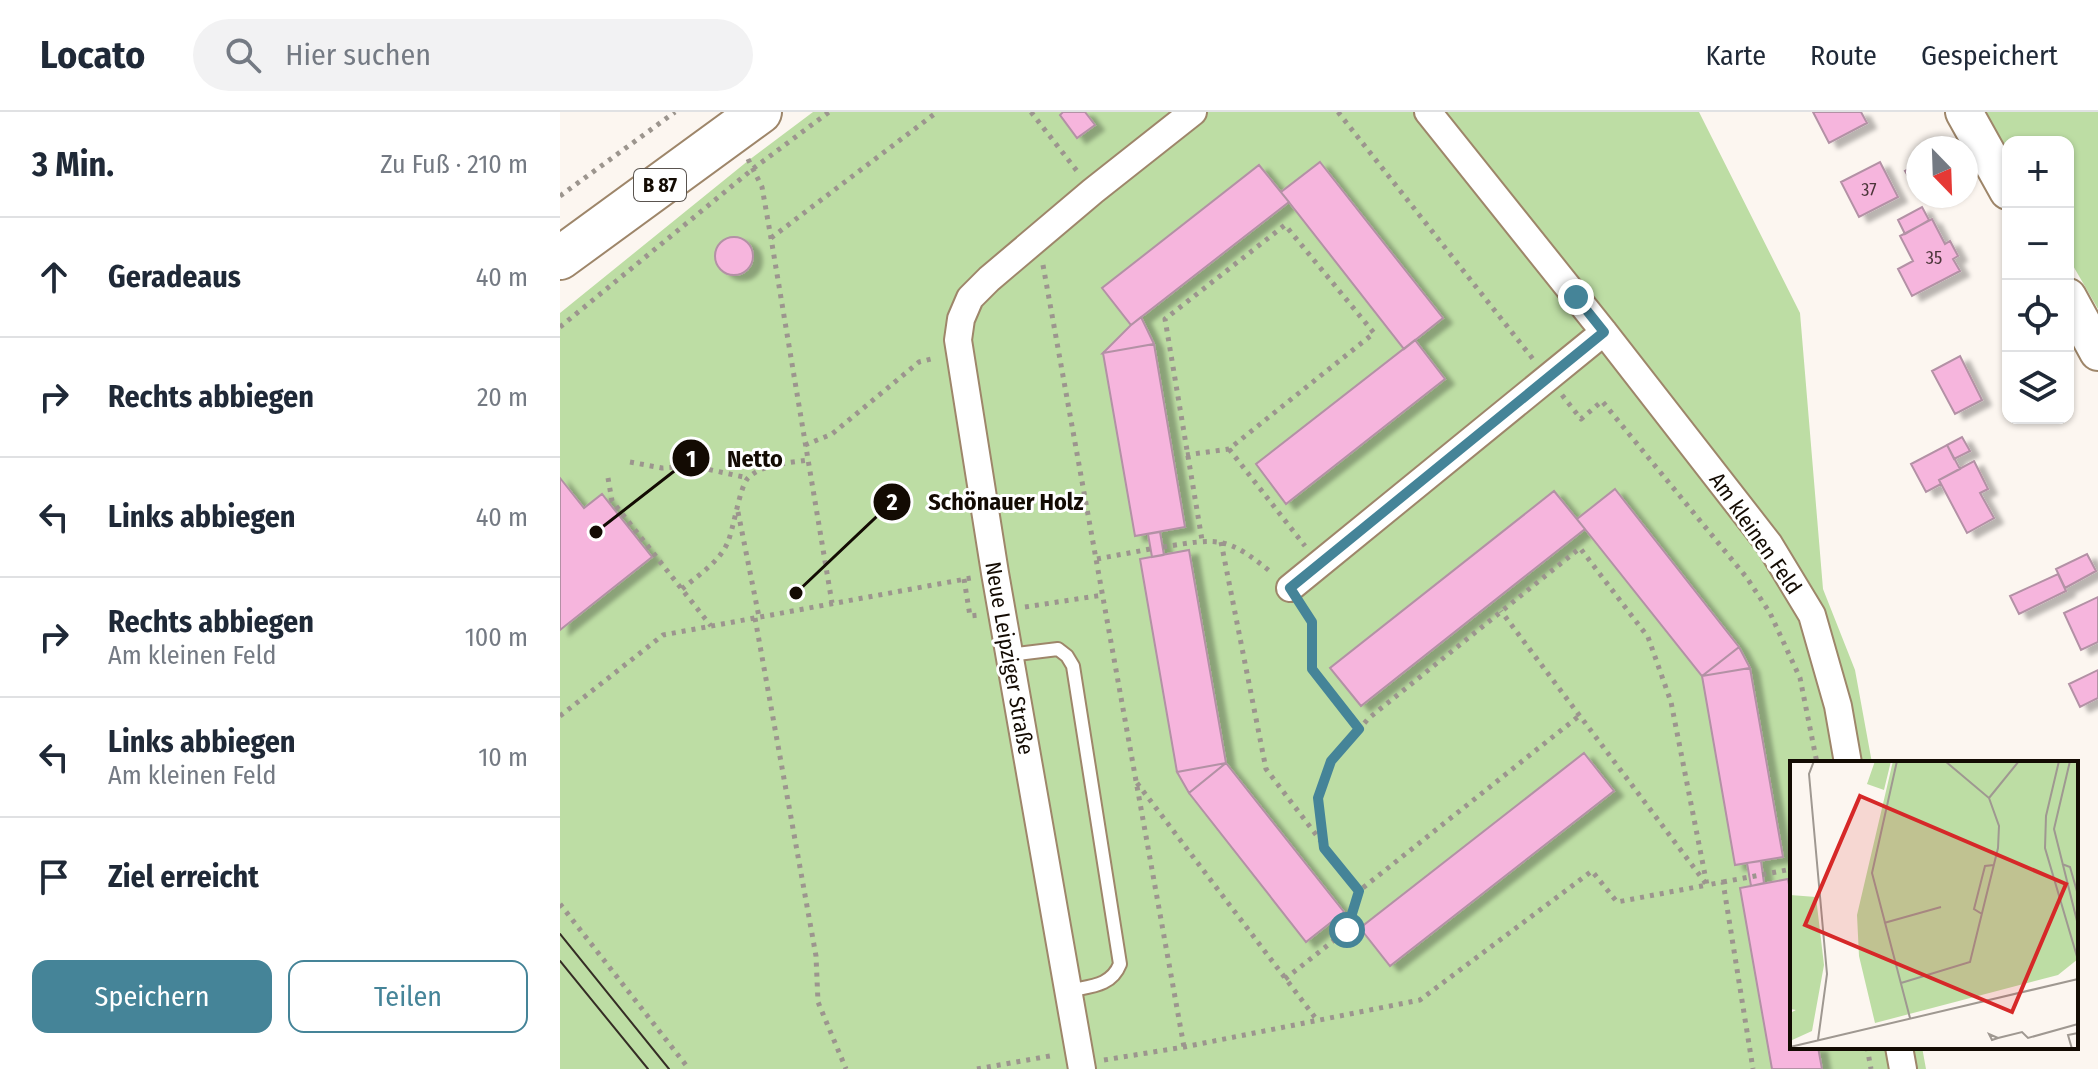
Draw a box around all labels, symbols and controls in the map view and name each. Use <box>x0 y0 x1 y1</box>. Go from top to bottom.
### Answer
search box <box>193 19 753 91</box>
text: Locato <box>40 32 145 78</box>
icon: search <box>221 33 265 77</box>
text: Hier suchen <box>285 37 431 73</box>
text: Karte <box>1705 39 1766 72</box>
text: Route <box>1810 39 1877 72</box>
text: Gespeichert <box>1921 39 2058 72</box>
north arrow <box>1906 136 1978 208</box>
map controls <box>2002 136 2074 424</box>
button: + <box>2002 136 2074 208</box>
text: 3 Min. <box>32 144 114 185</box>
text: Zu Fuß · 210 m <box>380 149 528 180</box>
road number: B 87 <box>634 169 686 201</box>
house number: 37 <box>1861 179 1877 201</box>
button: − <box>2002 208 2074 280</box>
house number: 35 <box>1926 247 1942 269</box>
icon: ahead <box>32 255 76 299</box>
text: Geradeaus <box>108 259 241 295</box>
text: 40 m <box>476 262 528 293</box>
route end <box>1558 279 1594 315</box>
button: locate <box>2002 280 2074 352</box>
button: layers <box>2002 352 2074 424</box>
icon: right <box>32 375 76 419</box>
text: Rechts abbiegen <box>108 379 314 415</box>
text: 20 m <box>477 382 528 413</box>
callout: Netto <box>671 434 799 482</box>
text: 1 <box>686 445 696 473</box>
text: Netto <box>727 445 783 473</box>
street label: Am kleinen Feld <box>1704 467 1808 599</box>
callout: Schönauer Holz <box>872 478 1099 526</box>
text: 2 <box>885 488 898 516</box>
text: Schönauer Holz <box>928 488 1084 516</box>
icon: left <box>32 495 76 539</box>
text: Links abbiegen <box>108 499 296 535</box>
text: 40 m <box>476 502 528 533</box>
street label: Neue Leipziger Straße <box>979 560 1040 757</box>
text: Rechts abbiegen <box>108 604 314 640</box>
icon: right <box>32 615 76 659</box>
text: 100 m <box>465 622 528 653</box>
text: Am kleinen Feld <box>108 640 276 671</box>
text: Links abbiegen <box>108 724 296 760</box>
icon: left <box>32 735 76 779</box>
text: 10 m <box>478 742 528 773</box>
text: Am kleinen Feld <box>108 760 276 791</box>
inset map <box>1790 761 2078 1049</box>
icon: arrive <box>32 855 76 899</box>
text: Ziel erreicht <box>108 859 259 895</box>
route start <box>1329 912 1365 948</box>
button: Speichern <box>32 960 272 1033</box>
button: Teilen <box>288 960 528 1033</box>

